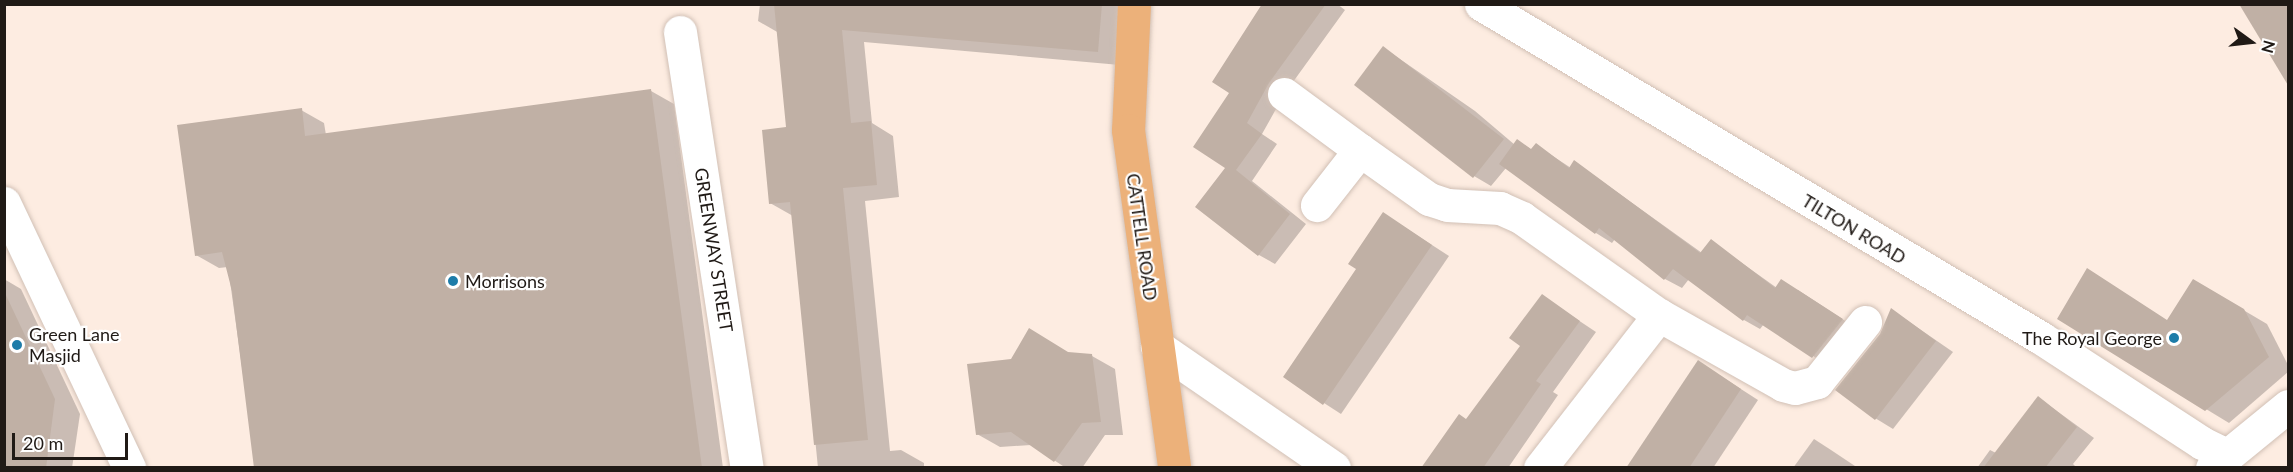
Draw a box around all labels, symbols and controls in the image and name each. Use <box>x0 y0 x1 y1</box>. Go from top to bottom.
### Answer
north arrow <box>2221 12 2281 72</box>
text: N <box>2258 38 2280 55</box>
street label: GREENWAY STREET <box>690 166 738 334</box>
street label: CATTELL ROAD <box>1122 172 1162 302</box>
street label: TILTON ROAD <box>1798 190 1910 268</box>
place label: Morrisons <box>465 270 545 292</box>
marker: Morrisons <box>446 274 460 288</box>
place label: Green Lane Masjid <box>29 324 120 366</box>
place label: The Royal George <box>2022 327 2162 349</box>
marker: The Royal George <box>2167 331 2181 345</box>
marker: Green Lane Masjid <box>10 338 24 352</box>
scale bar <box>15 421 130 459</box>
text: 20 m <box>23 432 63 454</box>

